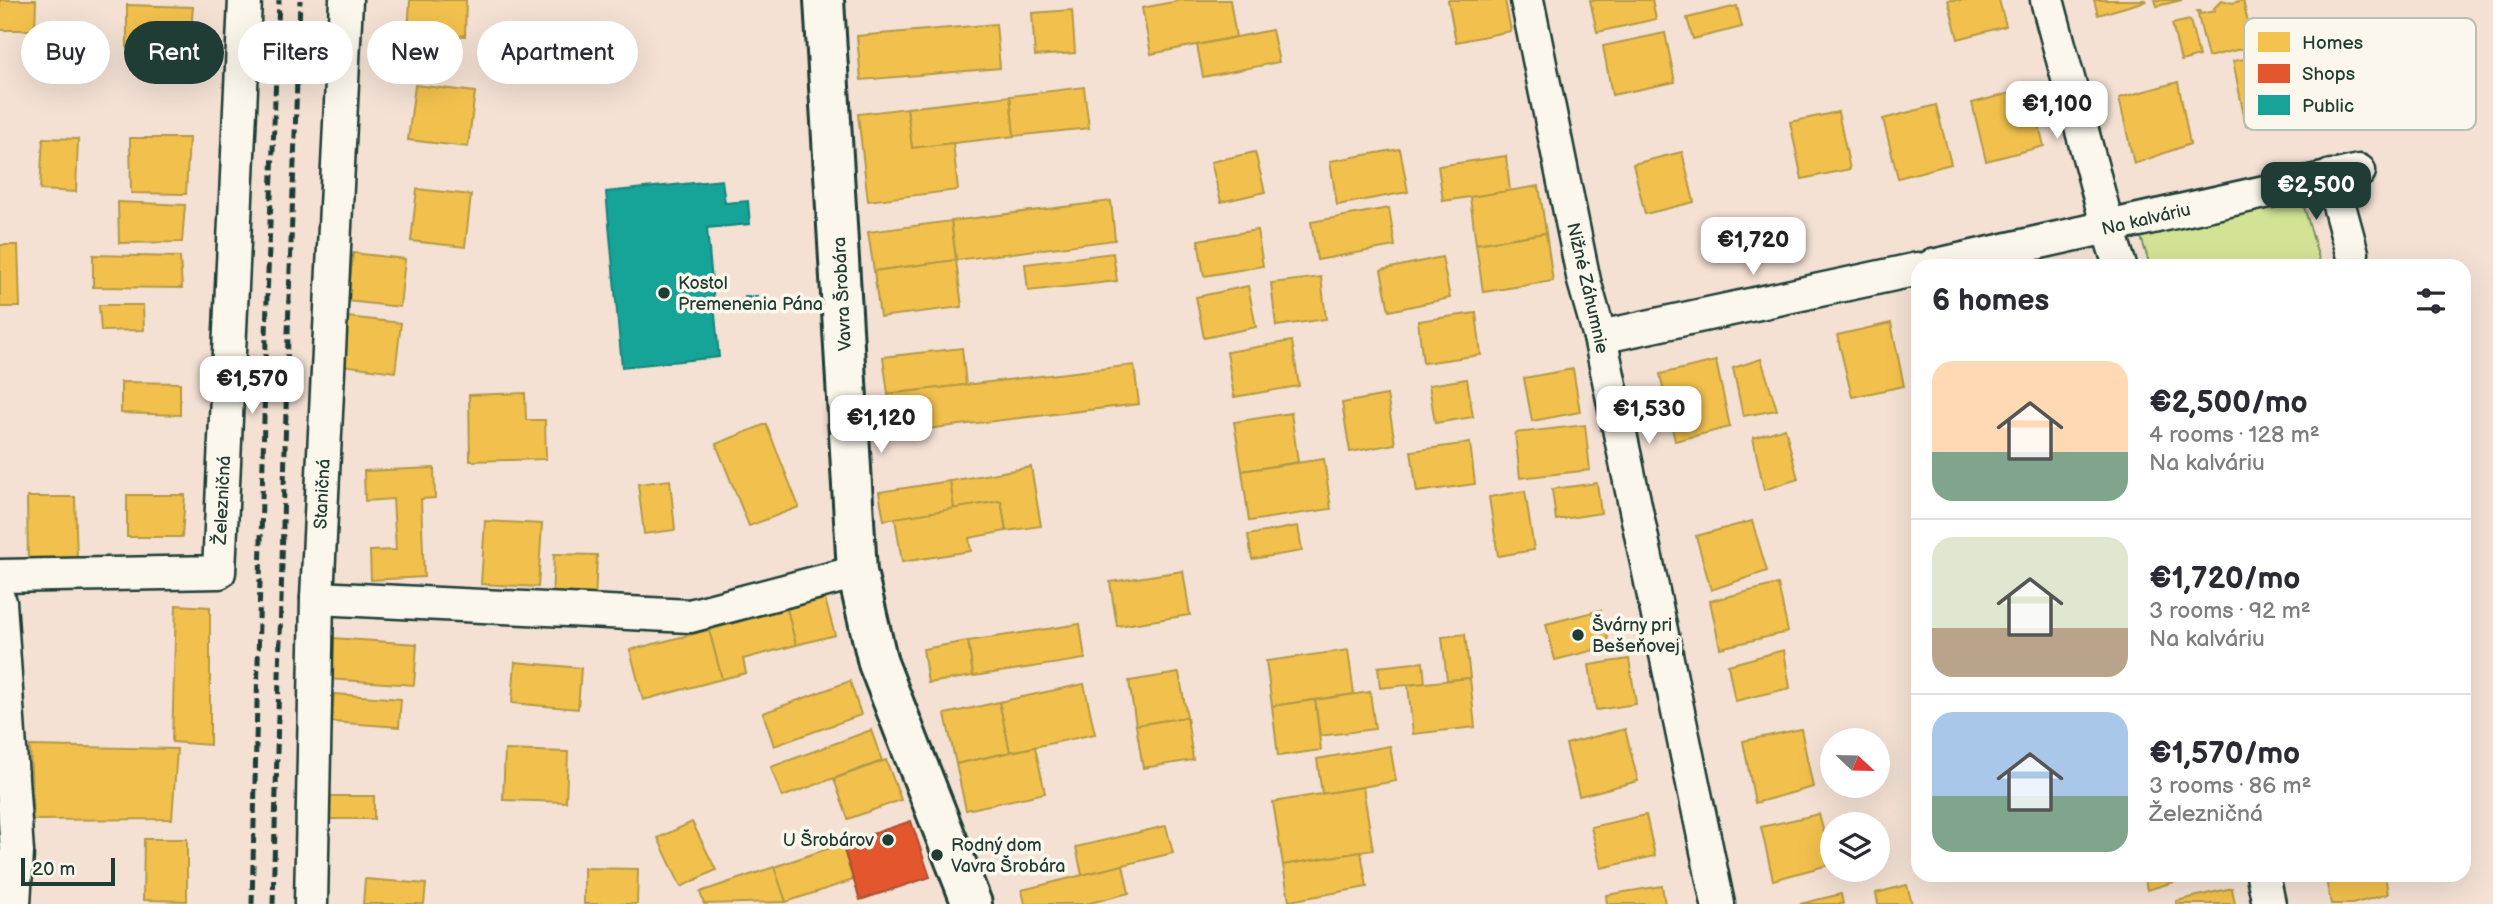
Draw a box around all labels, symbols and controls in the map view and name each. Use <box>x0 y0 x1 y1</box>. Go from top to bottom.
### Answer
legend <box>2244 18 2476 130</box>
chip: Buy <box>21 21 110 84</box>
chip: Rent <box>124 21 224 84</box>
chip: Filters <box>238 21 353 84</box>
chip: New <box>367 21 463 84</box>
chip: Apartment <box>477 21 638 84</box>
text: Homes <box>2302 32 2363 55</box>
text: Shops <box>2302 63 2355 86</box>
pin: €1,100 <box>2000 82 2114 141</box>
text: €1,100 <box>2022 90 2092 118</box>
text: Public <box>2302 95 2354 118</box>
pin: €2,500 <box>2259 162 2373 222</box>
text: €2,500 <box>2277 171 2355 199</box>
street label: Na kalváriu <box>2100 199 2193 240</box>
pin: €1,720 <box>1696 218 1810 277</box>
street label: Nižné Záhumnie <box>1562 221 1613 356</box>
text: €1,720 <box>1717 226 1789 254</box>
street label: Vavra Šrobára <box>828 236 856 352</box>
place label: Kostol Premenenia Pána <box>678 273 823 315</box>
icon: filters <box>2412 282 2450 320</box>
text: 6 homes <box>1932 283 2049 319</box>
marker: Kostol Premenenia Pána <box>656 285 672 301</box>
pin: €1,570 <box>195 356 309 416</box>
text: €1,570 <box>216 365 288 393</box>
text: €2,500/mo <box>2149 385 2308 421</box>
pin: €1,530 <box>1592 386 1706 446</box>
icon: home <box>1988 389 2072 473</box>
text: €1,530 <box>1612 395 1686 423</box>
pin: €1,120 <box>824 396 938 455</box>
text: €1,120 <box>846 404 916 432</box>
text: 4 rooms · 128 m² <box>2149 421 2320 449</box>
text: Na kalváriu <box>2149 449 2265 477</box>
street label: Železničná <box>208 455 235 546</box>
street label: Staničná <box>310 458 335 530</box>
text: €1,720/mo <box>2149 561 2300 597</box>
icon: home <box>1988 565 2072 649</box>
text: 3 rooms · 92 m² <box>2149 597 2311 625</box>
place label: Švárny pri Bešeňovej <box>1592 614 1680 657</box>
text: Na kalváriu <box>2149 625 2265 653</box>
marker: Švárny pri Bešeňovej <box>1570 627 1586 643</box>
north arrow <box>1820 728 1890 798</box>
map controls <box>1820 728 1890 882</box>
text: €1,570/mo <box>2149 736 2300 772</box>
icon: home <box>1988 740 2072 824</box>
text: 3 rooms · 86 m² <box>2149 772 2311 800</box>
text: Železničná <box>2149 800 2263 828</box>
button: layers <box>1820 812 1890 882</box>
place label: U Šrobárov <box>783 829 874 851</box>
marker: U Šrobárov <box>880 832 896 848</box>
place label: Rodný dom Vavra Šrobára <box>951 835 1065 877</box>
marker: Rodný dom Vavra Šrobára <box>929 847 945 863</box>
scale bar <box>21 855 116 887</box>
text: 20 m <box>32 858 75 881</box>

